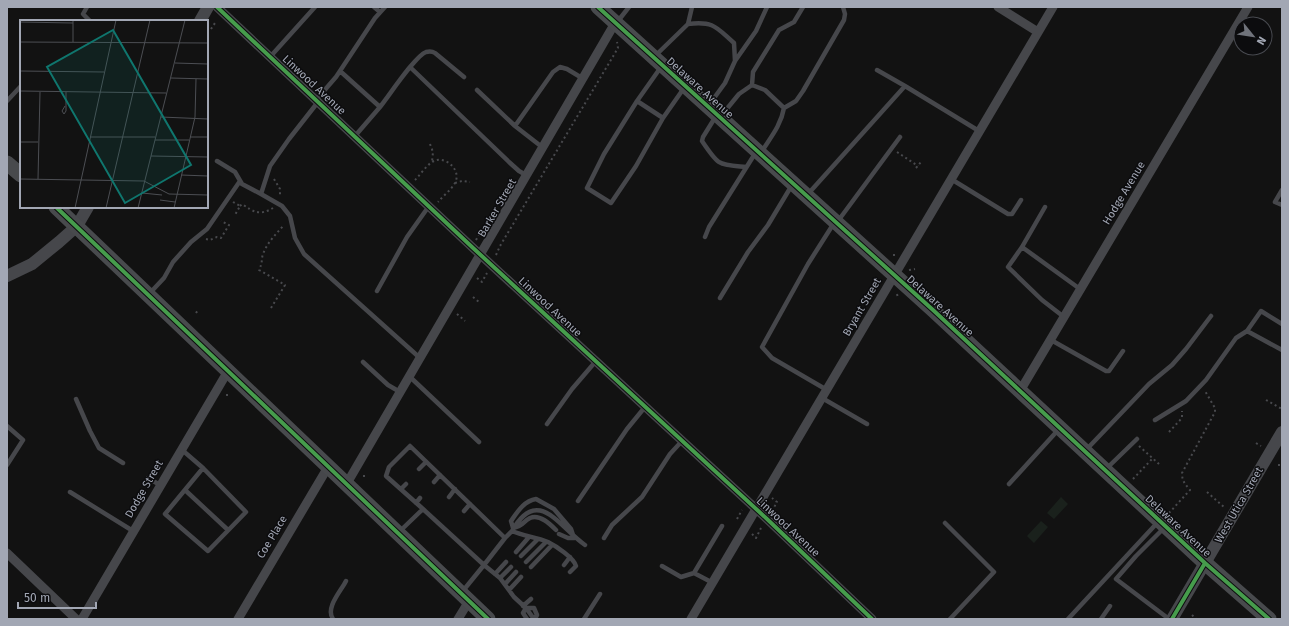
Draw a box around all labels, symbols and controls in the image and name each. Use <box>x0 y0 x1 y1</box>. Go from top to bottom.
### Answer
north arrow <box>1233 16 1273 56</box>
inset map <box>20 20 208 208</box>
text: N <box>1254 34 1269 47</box>
street label: Linwood Avenue <box>280 52 348 118</box>
street label: Delaware Avenue <box>664 55 736 121</box>
street label: Hodge Avenue <box>1100 159 1148 227</box>
street label: Barker Street <box>475 176 519 240</box>
street label: Delaware Avenue <box>904 273 976 339</box>
street label: Linwood Avenue <box>516 274 584 340</box>
street label: Bryant Street <box>840 275 884 339</box>
street label: Dodge Street <box>122 458 166 520</box>
street label: West Utica Street <box>1212 465 1266 545</box>
street label: Delaware Avenue <box>1142 492 1214 560</box>
street label: Linwood Avenue <box>754 494 822 560</box>
street label: Coe Place <box>254 513 290 561</box>
scale bar <box>18 584 96 610</box>
text: 50 m <box>24 591 50 605</box>

